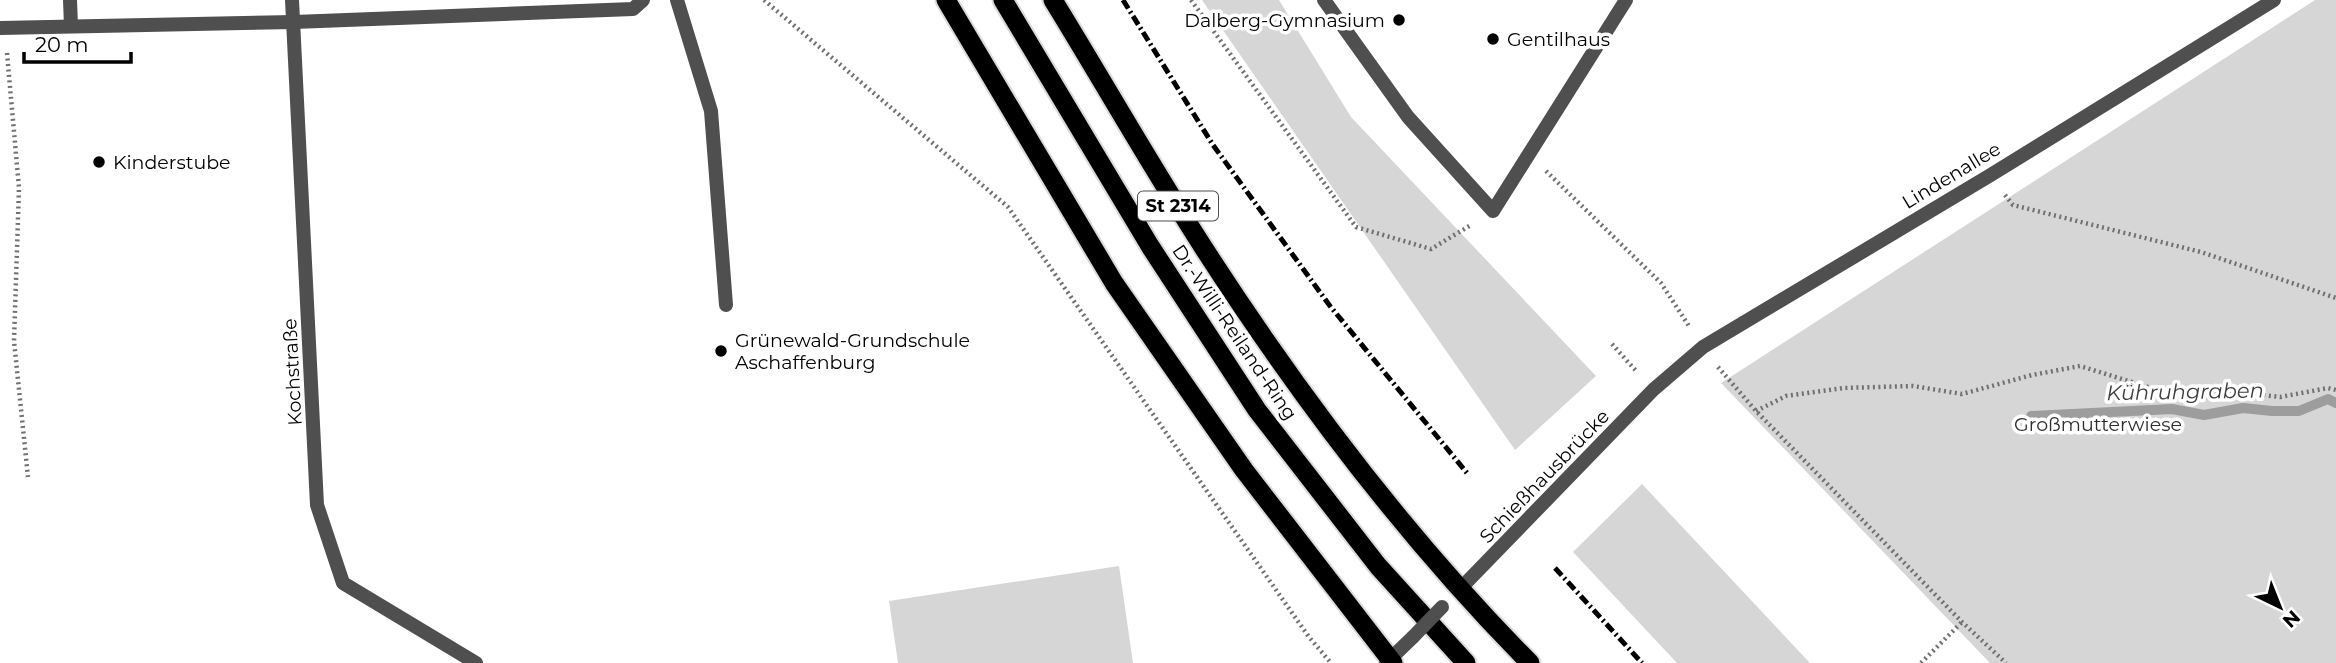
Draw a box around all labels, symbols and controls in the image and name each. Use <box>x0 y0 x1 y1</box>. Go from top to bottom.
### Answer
place label: Dalberg-Gymnasium <box>1184 9 1385 32</box>
marker: Dalberg-Gymnasium <box>1391 12 1407 28</box>
scale bar <box>24 21 131 65</box>
place label: Gentilhaus <box>1507 28 1610 51</box>
marker: Gentilhaus <box>1485 31 1501 47</box>
text: 20 m <box>35 32 89 57</box>
street label: Lindenallee <box>1898 137 2005 214</box>
place label: Kinderstube <box>113 151 231 174</box>
marker: Kinderstube <box>91 154 107 170</box>
road number: St 2314 <box>1138 191 1218 220</box>
street label: Dr.-Willi-Reiland-Ring <box>1167 240 1302 424</box>
street label: Kochstraße <box>278 318 307 426</box>
place label: Grünewald-Grundschule Aschaffenburg <box>735 329 970 374</box>
marker: Grünewald-Grundschule Aschaffenburg <box>713 343 729 359</box>
water label: Kühruhgraben <box>2106 378 2264 405</box>
street label: Schießhausbrücke <box>1475 405 1614 548</box>
park label: Großmutterwiese <box>2014 413 2182 436</box>
north arrow <box>2245 572 2315 642</box>
text: N <box>2278 605 2305 633</box>

